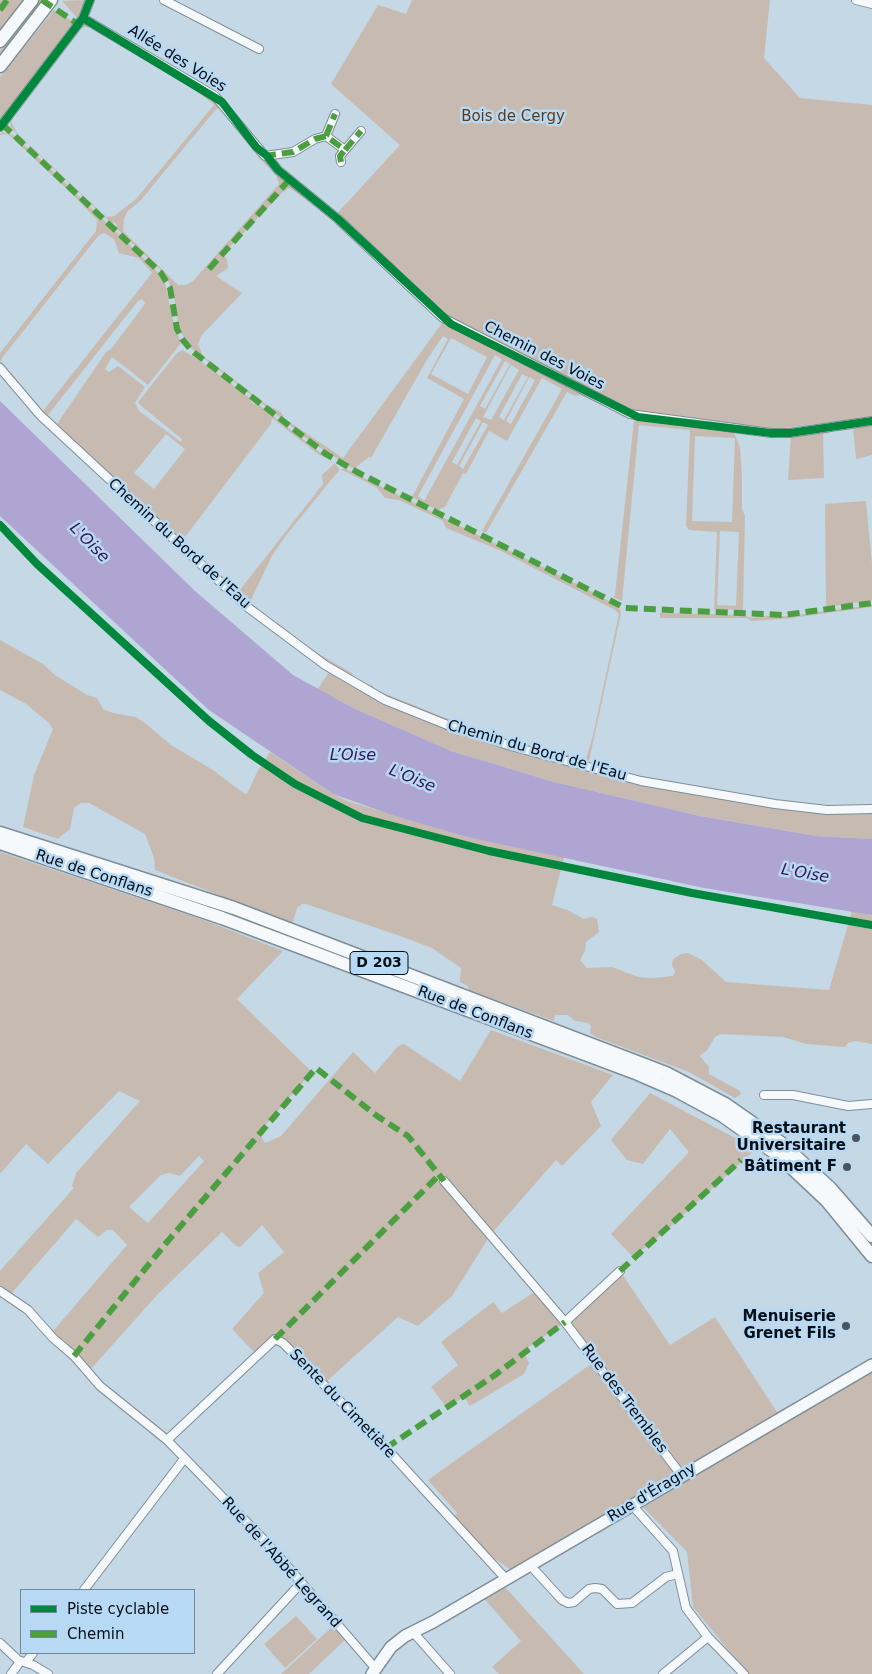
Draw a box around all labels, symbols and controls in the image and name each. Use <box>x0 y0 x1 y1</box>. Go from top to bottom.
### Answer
street label: Allée des Voies <box>124 22 230 96</box>
park label: Bois de Cergy <box>461 108 565 126</box>
street label: Chemin des Voies <box>481 318 607 394</box>
street label: Chemin du Bord de l'Eau <box>104 475 254 613</box>
water label: L'Oise <box>65 519 113 567</box>
street label: Chemin du Bord de l'Eau <box>445 717 629 785</box>
water label: L’Oise <box>330 746 376 766</box>
water label: L'Oise <box>386 761 438 797</box>
street label: Rue de Conflans <box>33 847 155 901</box>
water label: L'Oise <box>779 860 831 888</box>
road number: D 203 <box>350 951 408 974</box>
street label: Rue de Conflans <box>415 983 535 1043</box>
place label: Restaurant Universitaire <box>737 1120 846 1155</box>
marker: Restaurant Universitaire <box>850 1132 862 1144</box>
place label: Bâtiment F <box>744 1158 837 1176</box>
marker: Bâtiment F <box>841 1161 853 1173</box>
place label: Menuiserie Grenet Fils <box>743 1308 836 1343</box>
marker: Menuiserie Grenet Fils <box>840 1320 852 1332</box>
street label: Rue des Trembles <box>577 1341 671 1457</box>
street label: Sente du Cimetière <box>285 1346 399 1462</box>
street label: Rue d'Éragny <box>605 1460 699 1526</box>
street label: Rue de l'Abbé Legrand <box>218 1494 344 1632</box>
legend <box>20 1589 195 1654</box>
text: Piste cyclable <box>67 1600 169 1618</box>
text: Chemin <box>67 1625 125 1643</box>

